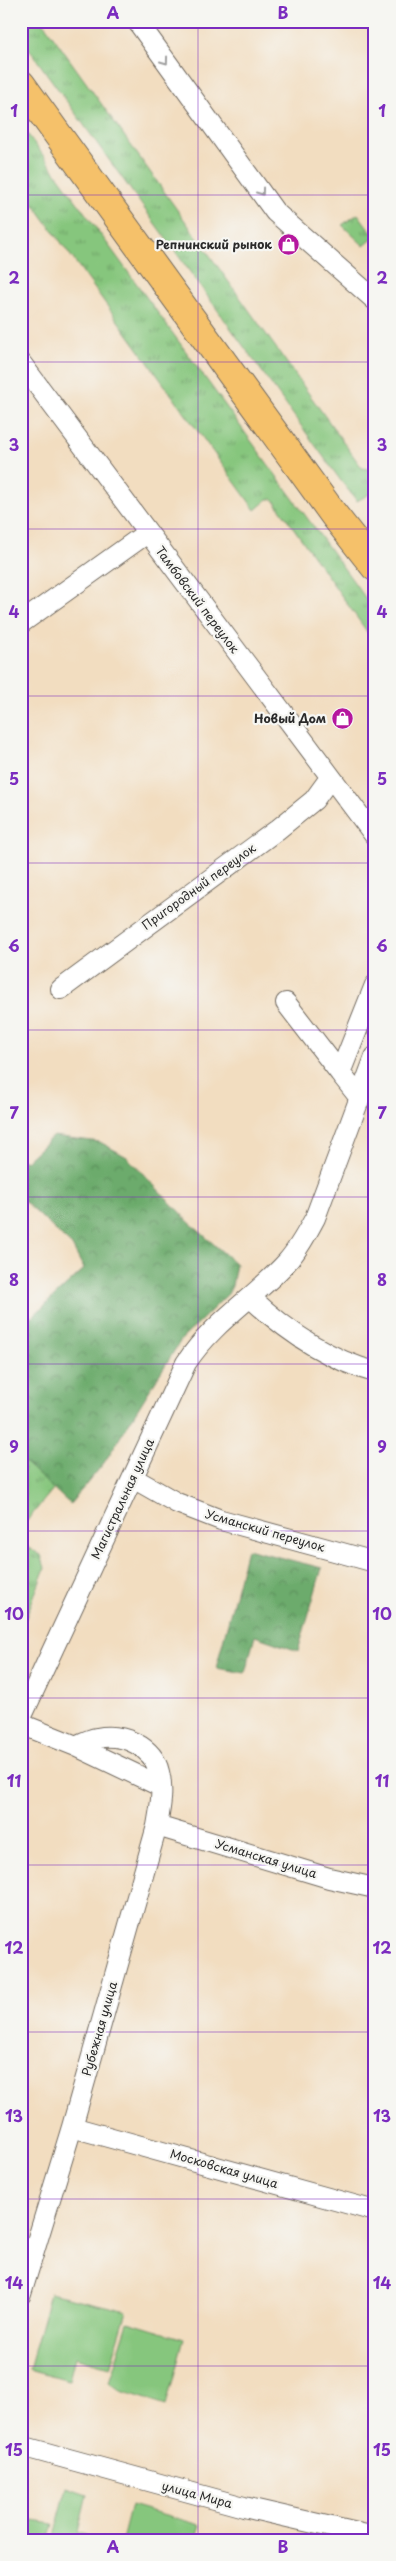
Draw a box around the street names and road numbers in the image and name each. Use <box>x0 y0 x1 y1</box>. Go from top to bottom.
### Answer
street label: Тамбовский переулок <box>152 542 245 657</box>
street label: Пригородный переулок <box>138 838 260 934</box>
street label: Магистральная улица <box>86 1435 158 1562</box>
street label: Усманский переулок <box>203 1504 328 1556</box>
street label: Усманская улица <box>213 1834 320 1882</box>
street label: Рубежная улица <box>77 1979 121 2078</box>
street label: Московская улица <box>168 2144 281 2192</box>
street label: улица Мира <box>160 2476 235 2512</box>

